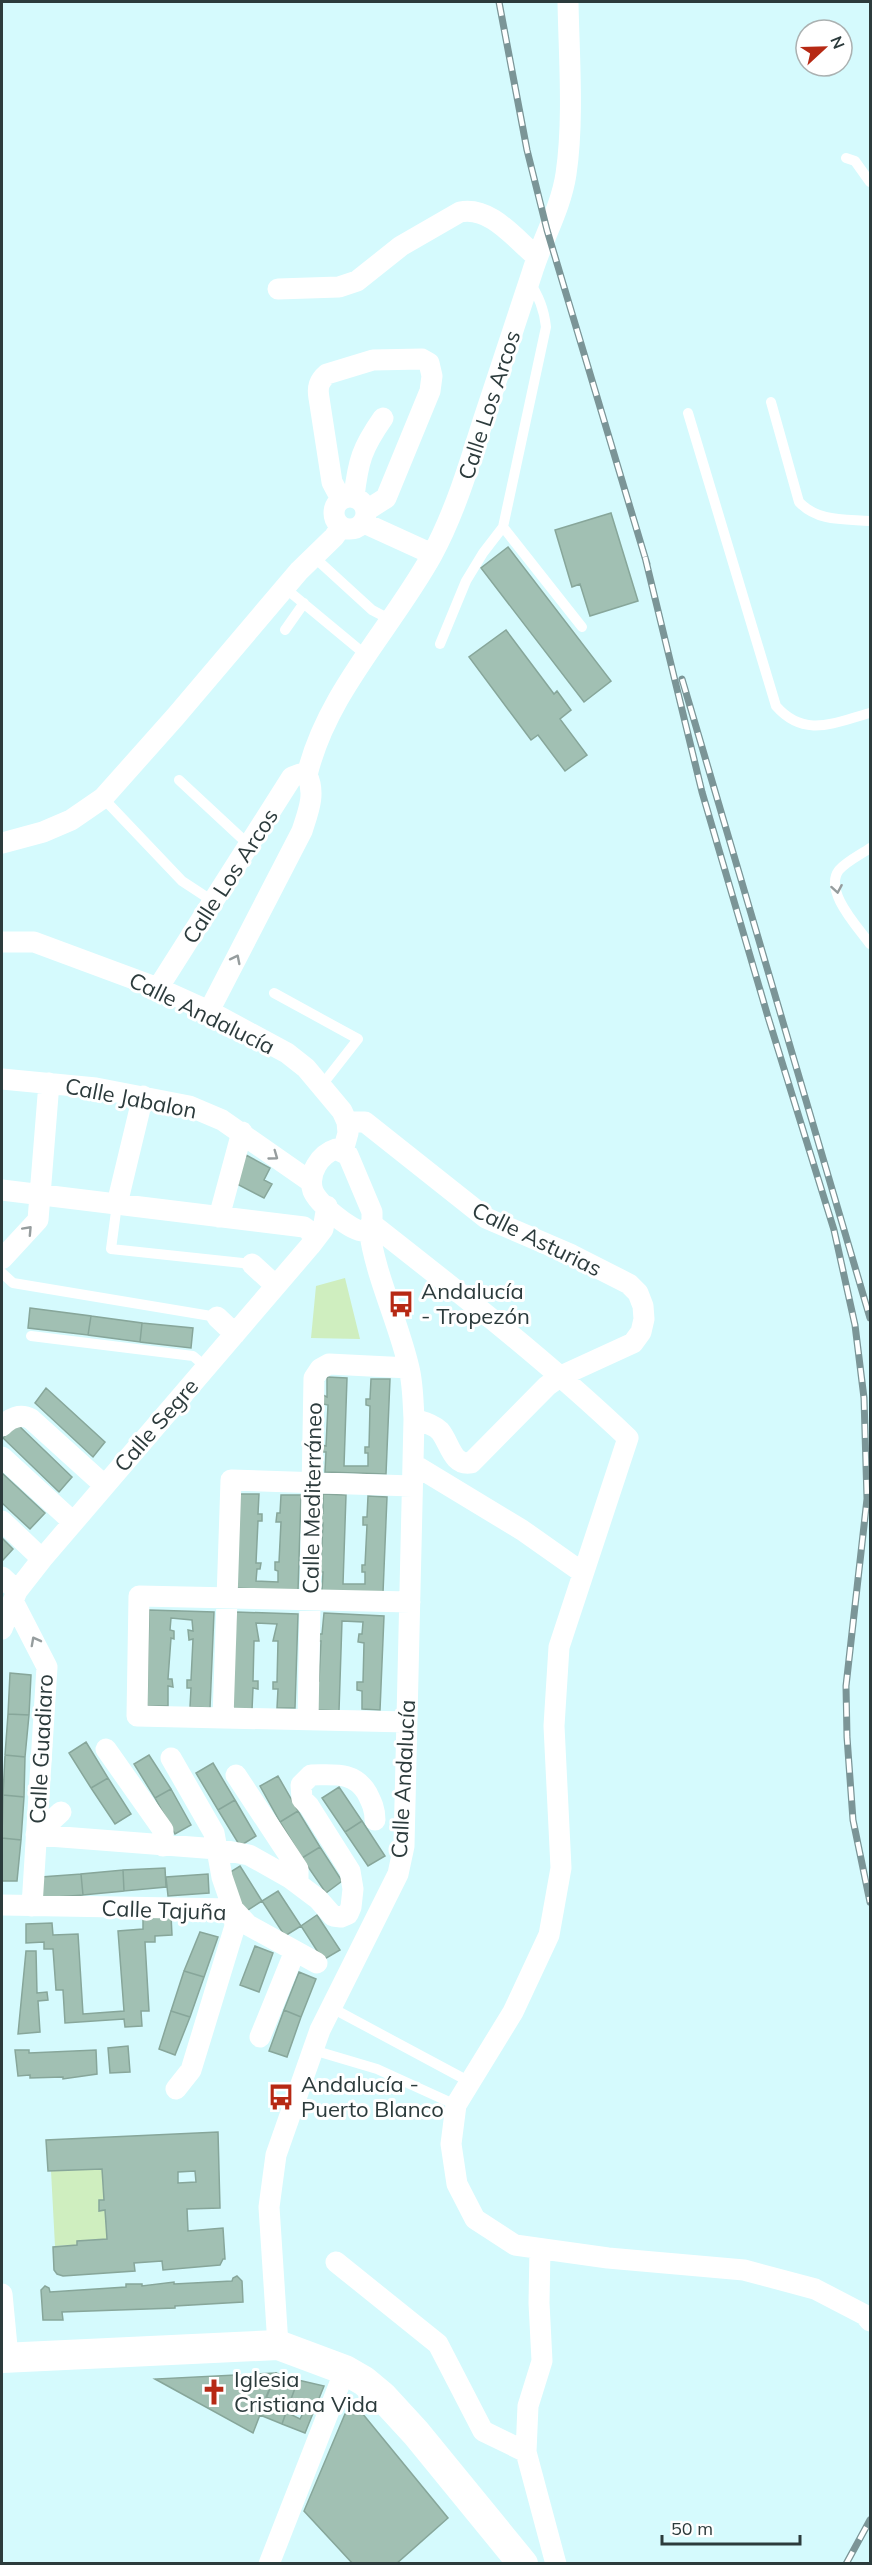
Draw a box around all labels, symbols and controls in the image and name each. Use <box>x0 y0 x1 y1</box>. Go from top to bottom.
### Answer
north arrow <box>794 18 854 78</box>
text: N <box>826 33 849 52</box>
street label: Calle Los Arcos <box>452 327 526 483</box>
street label: Calle Los Arcos <box>176 803 284 949</box>
one-way arrow <box>830 884 843 894</box>
one-way arrow <box>228 955 240 966</box>
street label: Calle Andalucía <box>124 966 280 1060</box>
street label: Calle Jabalon <box>63 1072 199 1124</box>
one-way arrow <box>268 1149 279 1160</box>
street label: Calle Asturias <box>468 1196 606 1282</box>
one-way arrow <box>21 1226 32 1237</box>
place label: Andalucía - Tropezón <box>421 1277 530 1330</box>
bus stop icon: Andalucía - Tropezón <box>386 1289 416 1319</box>
street label: Calle Segre <box>108 1372 204 1478</box>
street label: Calle Mediterráneo <box>296 1402 328 1594</box>
one-way arrow <box>31 1636 42 1647</box>
street label: Calle Guadiaro <box>23 1673 59 1825</box>
street label: Calle Andalucía <box>385 1699 421 1859</box>
street label: Calle Tajuña <box>101 1894 227 1926</box>
place label: Andalucía - Puerto Blanco <box>301 2070 444 2123</box>
bus stop icon: Andalucía - Puerto Blanco <box>266 2082 296 2112</box>
place label: Iglesia Cristiana Vida <box>234 2365 378 2418</box>
church icon: Iglesia Cristiana Vida <box>199 2377 229 2407</box>
scale bar <box>662 2508 800 2546</box>
text: 50 m <box>671 2517 713 2540</box>

